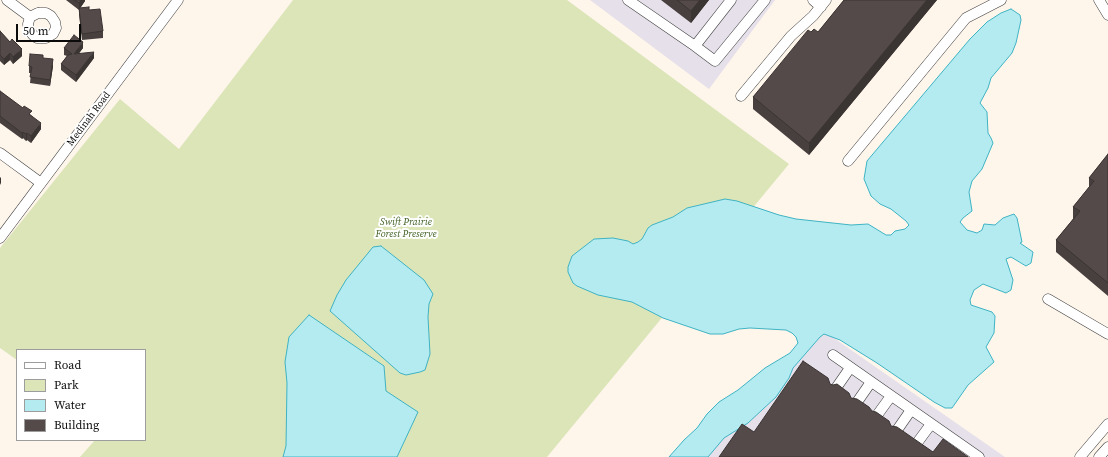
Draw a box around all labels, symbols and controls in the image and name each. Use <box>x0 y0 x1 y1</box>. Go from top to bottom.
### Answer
scale bar <box>18 16 83 42</box>
text: 50 m <box>23 23 49 39</box>
street label: Medinah Road <box>65 90 113 148</box>
park label: Swift Prairie Forest Preserve <box>375 216 437 240</box>
legend <box>16 349 146 441</box>
text: Road <box>54 357 81 373</box>
text: Park <box>54 377 79 393</box>
text: Water <box>54 397 86 413</box>
text: Building <box>54 417 99 433</box>

